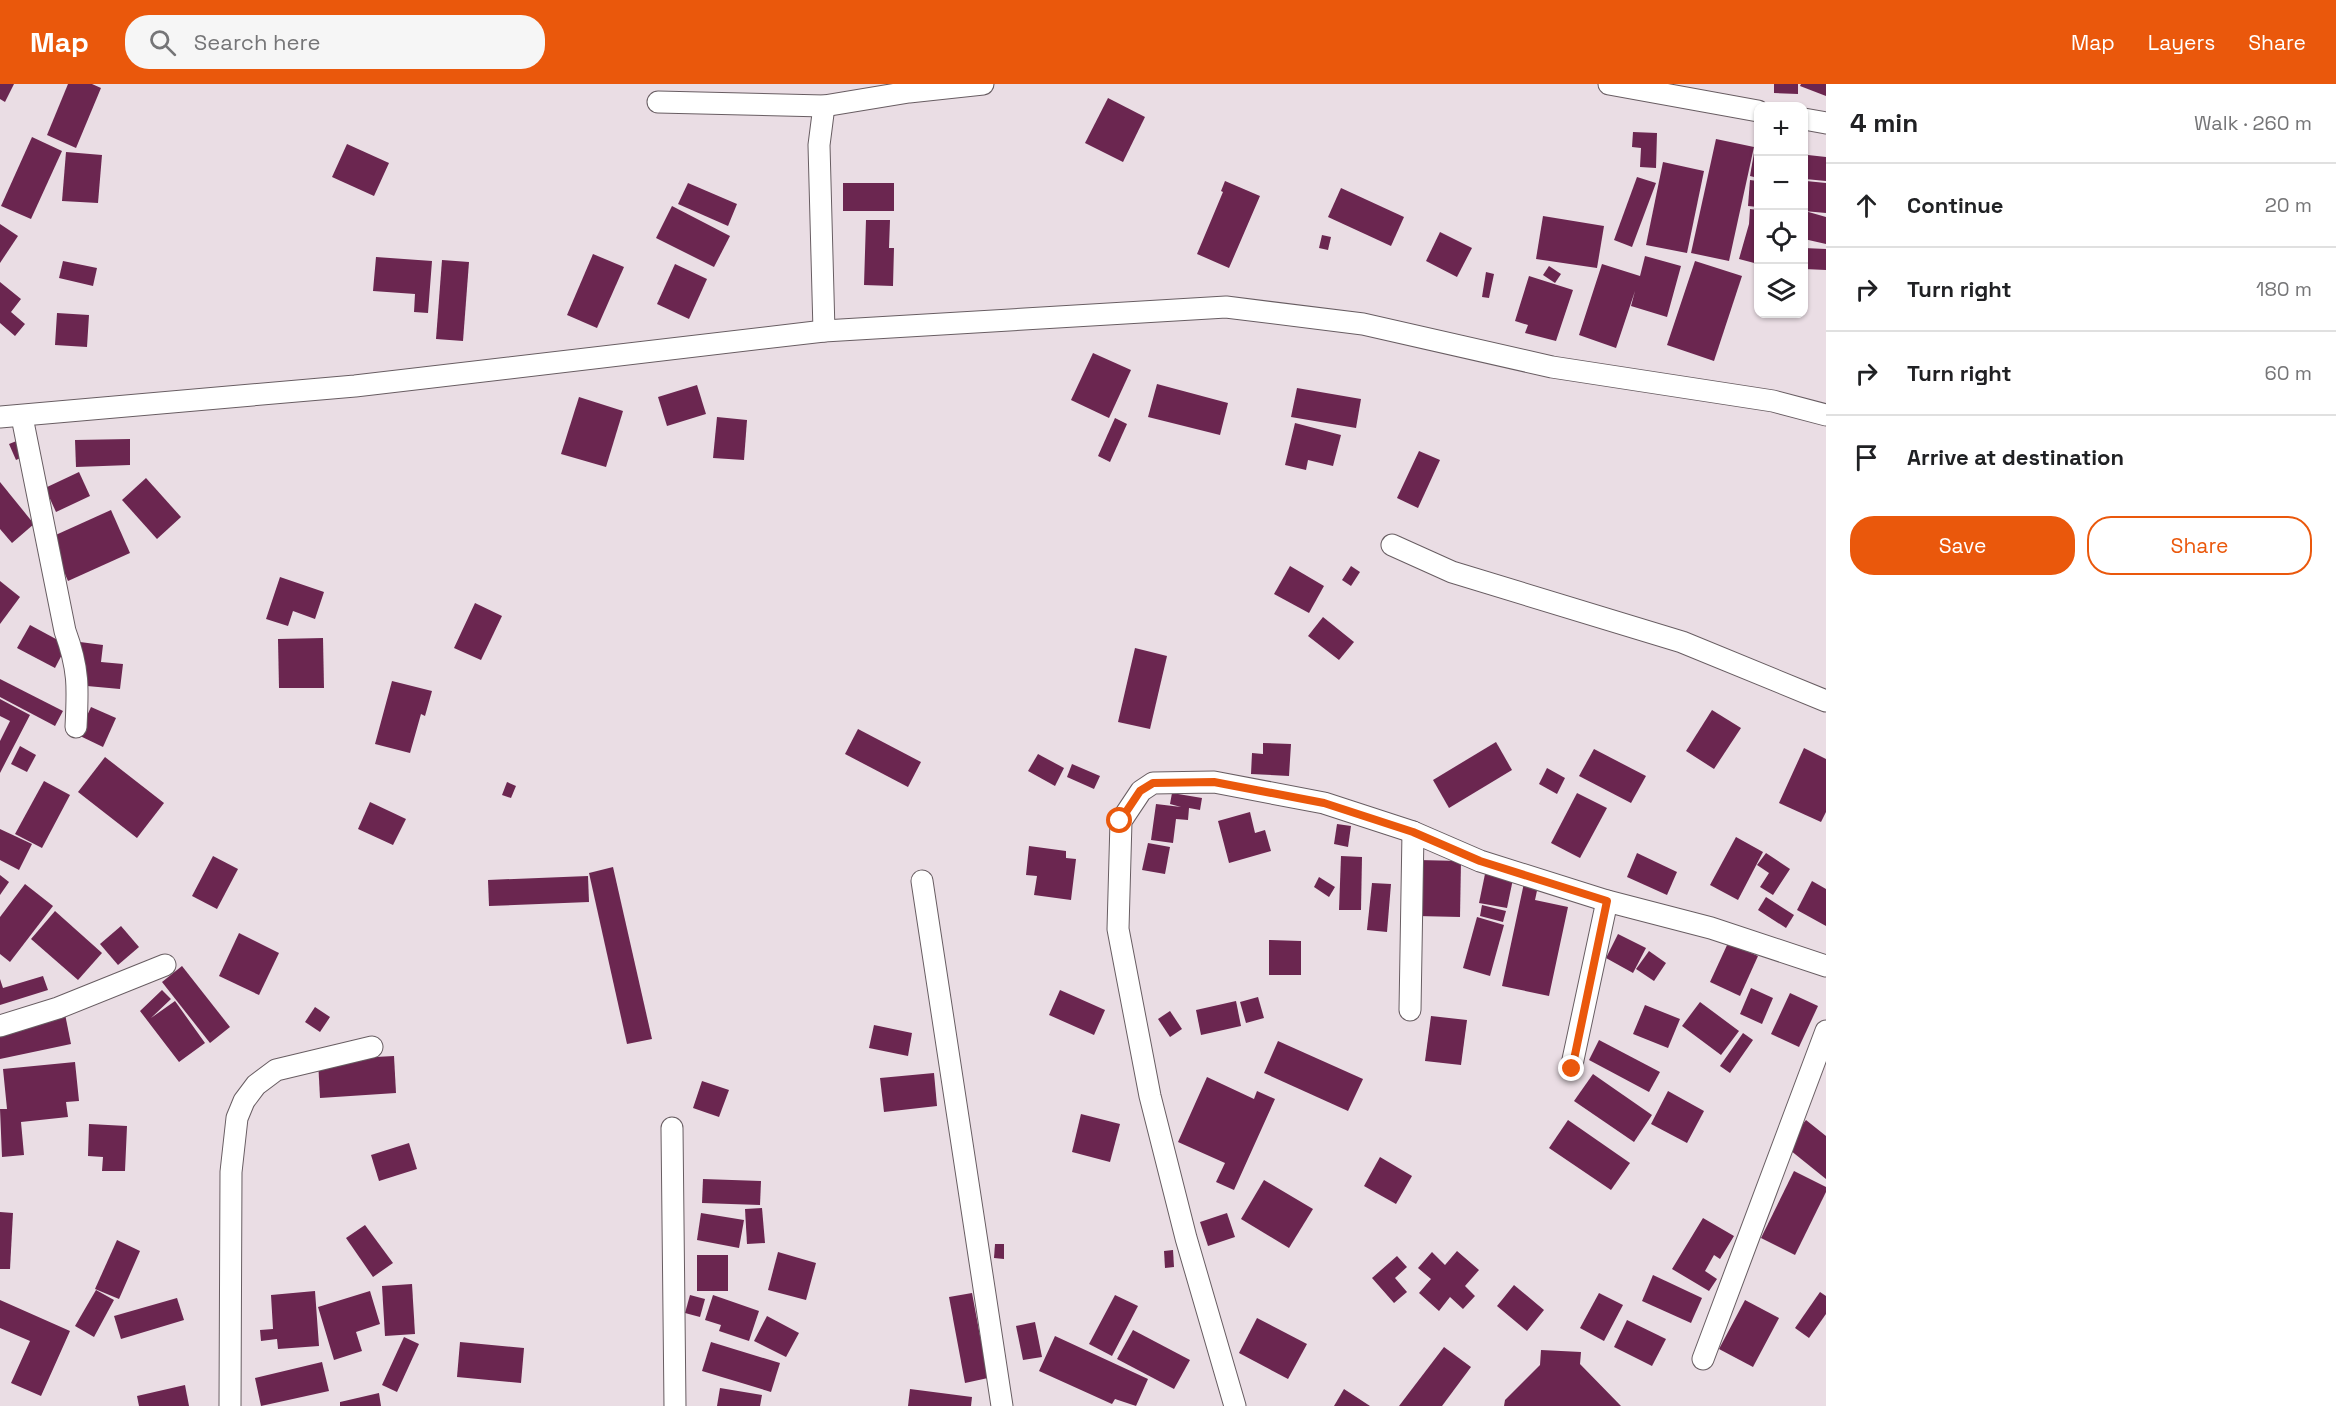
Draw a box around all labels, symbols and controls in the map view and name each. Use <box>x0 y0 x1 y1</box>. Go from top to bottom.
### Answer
search box <box>125 15 545 69</box>
text: Map <box>30 24 89 60</box>
icon: search <box>146 26 179 59</box>
text: Search here <box>194 28 321 56</box>
text: Map <box>2071 29 2115 56</box>
text: Layers <box>2148 29 2215 56</box>
text: Share <box>2248 29 2306 56</box>
map controls <box>1754 102 1808 318</box>
button: + <box>1754 102 1808 156</box>
text: 4 min <box>1850 106 1918 140</box>
text: Walk · 260 m <box>2194 110 2312 136</box>
button: − <box>1754 156 1808 210</box>
icon: ahead <box>1850 189 1883 222</box>
text: Continue <box>1907 191 2003 219</box>
text: 20 m <box>2265 192 2312 218</box>
button: locate <box>1754 210 1808 264</box>
button: layers <box>1754 264 1808 318</box>
icon: right <box>1850 273 1883 306</box>
text: Turn right <box>1907 275 2012 303</box>
text: 180 m <box>2256 276 2312 302</box>
icon: right <box>1850 357 1883 390</box>
text: Turn right <box>1907 359 2012 387</box>
text: 60 m <box>2265 360 2312 386</box>
icon: arrive <box>1850 441 1883 474</box>
text: Arrive at destination <box>1907 443 2124 471</box>
button: Save <box>1850 516 2075 575</box>
button: Share <box>2087 516 2312 575</box>
route start <box>1106 807 1132 833</box>
route end <box>1558 1055 1584 1081</box>

